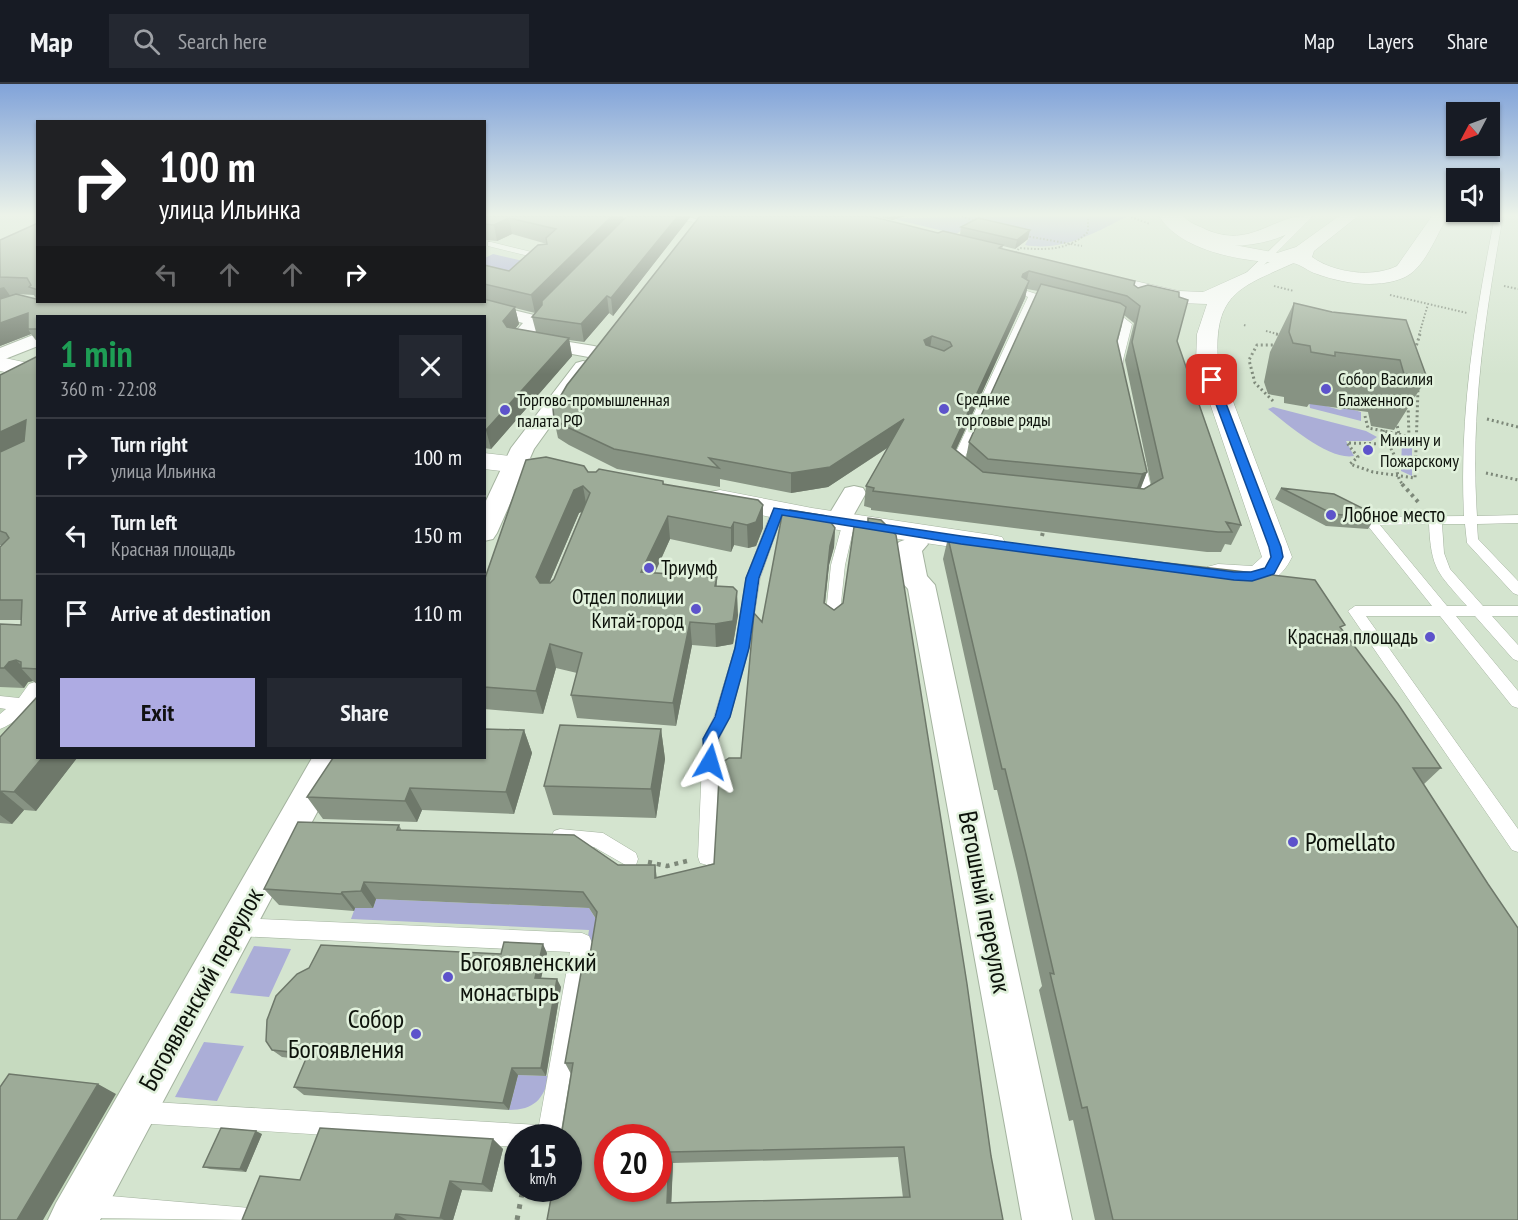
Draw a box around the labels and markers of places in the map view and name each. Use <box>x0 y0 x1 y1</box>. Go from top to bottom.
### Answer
pin <box>1186 354 1237 405</box>
place label: Собор Василия Блаженного <box>1338 367 1433 411</box>
marker: Собор Василия Блаженного <box>1319 382 1333 396</box>
place label: Средние торговые ряды <box>956 387 1051 431</box>
place label: Торгово-промышленная палата РФ <box>517 388 670 432</box>
marker: Средние торговые ряды <box>937 402 951 416</box>
marker: Торгово-промышленная палата РФ <box>498 403 512 417</box>
place label: Минину и Пожарскому <box>1380 428 1459 472</box>
marker: Минину и Пожарскому <box>1361 443 1375 457</box>
place label: Лобное место <box>1342 501 1445 528</box>
marker: Лобное место <box>1324 508 1338 522</box>
place label: Триумф <box>661 554 717 581</box>
marker: Триумф <box>642 561 656 575</box>
place label: Отдел полиции Китай-город <box>572 583 684 634</box>
marker: Отдел полиции Китай-город <box>689 602 703 616</box>
place label: Красная площадь <box>1288 623 1418 650</box>
marker: Красная площадь <box>1423 630 1437 644</box>
place label: Pomellato <box>1305 825 1396 858</box>
marker: Pomellato <box>1286 835 1300 849</box>
place label: Богоявленский монастырь <box>460 945 597 1008</box>
marker: Богоявленский монастырь <box>441 970 455 984</box>
place label: Собор Богоявления <box>288 1002 404 1065</box>
marker: Собор Богоявления <box>409 1027 423 1041</box>

